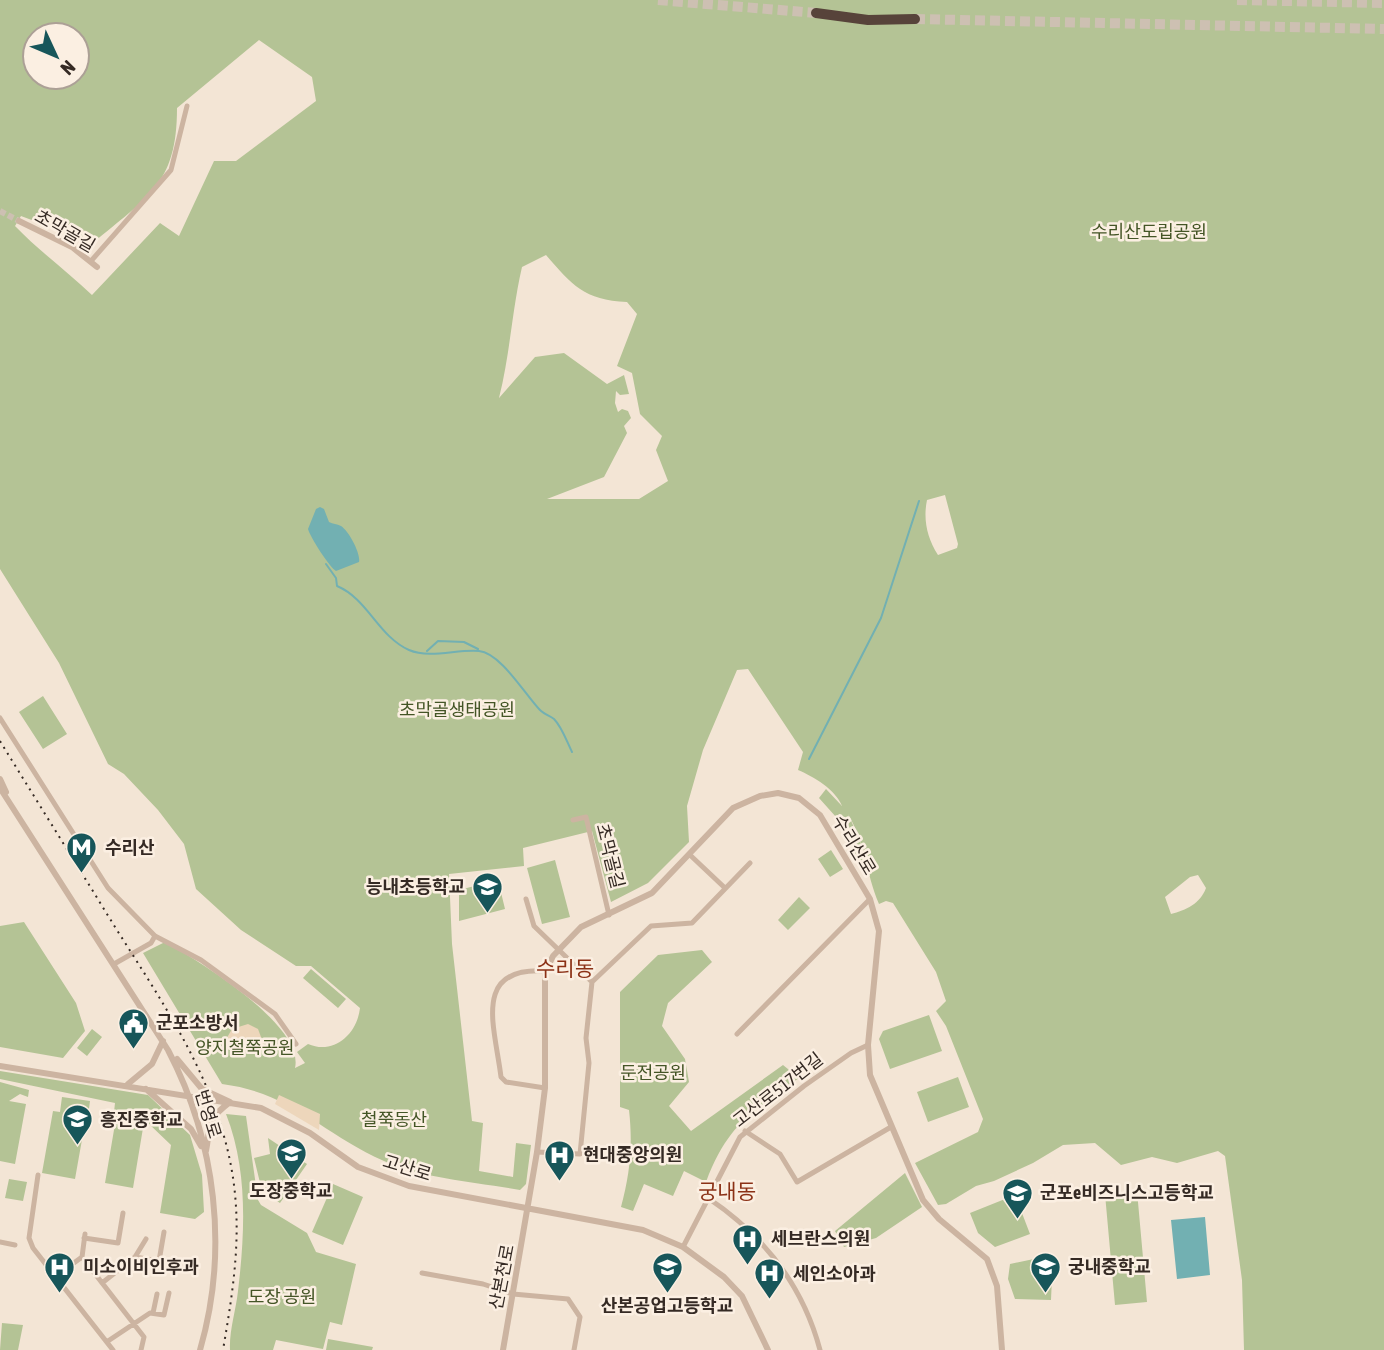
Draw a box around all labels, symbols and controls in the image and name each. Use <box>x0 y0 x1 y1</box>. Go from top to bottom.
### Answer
north arrow <box>21 21 91 91</box>
text: N <box>56 56 80 79</box>
street label: 초막골길 <box>31 205 99 256</box>
park label: 수리산도립공원 <box>1091 221 1207 242</box>
park label: 초막골생태공원 <box>399 699 515 720</box>
street label: 수리산로 <box>828 811 880 879</box>
street label: 초막골길 <box>592 821 629 891</box>
metro station icon: 수리산 <box>65 831 99 875</box>
place label: 수리산 <box>105 837 155 858</box>
school or university icon: 능내초등학교 <box>471 870 505 914</box>
place label: 능내초등학교 <box>366 876 465 897</box>
district label: 수리동 <box>536 956 594 980</box>
public building icon: 군포소방서 <box>116 1006 150 1050</box>
place label: 군포소방서 <box>156 1012 239 1033</box>
park label: 양지철쭉공원 <box>195 1037 295 1058</box>
street label: 고산로517번길 <box>729 1048 827 1131</box>
park label: 둔전공원 <box>620 1062 686 1083</box>
street label: 번영로 <box>191 1087 226 1141</box>
school or university icon: 흥진중학교 <box>60 1103 94 1147</box>
place label: 흥진중학교 <box>100 1109 183 1130</box>
park label: 철쭉동산 <box>361 1109 427 1130</box>
school or university icon: 도장중학교 <box>274 1136 308 1180</box>
hospital icon: 현대중앙의원 <box>543 1138 577 1182</box>
place label: 현대중앙의원 <box>583 1144 682 1165</box>
street label: 고산로 <box>380 1150 434 1185</box>
school or university icon: 군포e비즈니스고등학교 <box>1000 1176 1034 1220</box>
district label: 궁내동 <box>698 1179 756 1203</box>
place label: 도장중학교 <box>250 1180 332 1201</box>
place label: 군포e비즈니스고등학교 <box>1040 1182 1214 1203</box>
hospital icon: 세브란스의원 <box>731 1222 765 1266</box>
place label: 세브란스의원 <box>771 1228 870 1249</box>
street label: 산본천로 <box>485 1242 518 1311</box>
hospital icon: 미소이비인후과 <box>43 1250 77 1294</box>
school or university icon: 궁내중학교 <box>1028 1250 1062 1294</box>
school or university icon: 산본공업고등학교 <box>650 1251 684 1295</box>
place label: 미소이비인후과 <box>83 1256 199 1277</box>
place label: 궁내중학교 <box>1068 1256 1151 1277</box>
hospital icon: 세인소아과 <box>753 1257 787 1301</box>
place label: 세인소아과 <box>793 1263 876 1284</box>
park label: 도장 공원 <box>248 1286 316 1307</box>
place label: 산본공업고등학교 <box>601 1295 733 1316</box>

